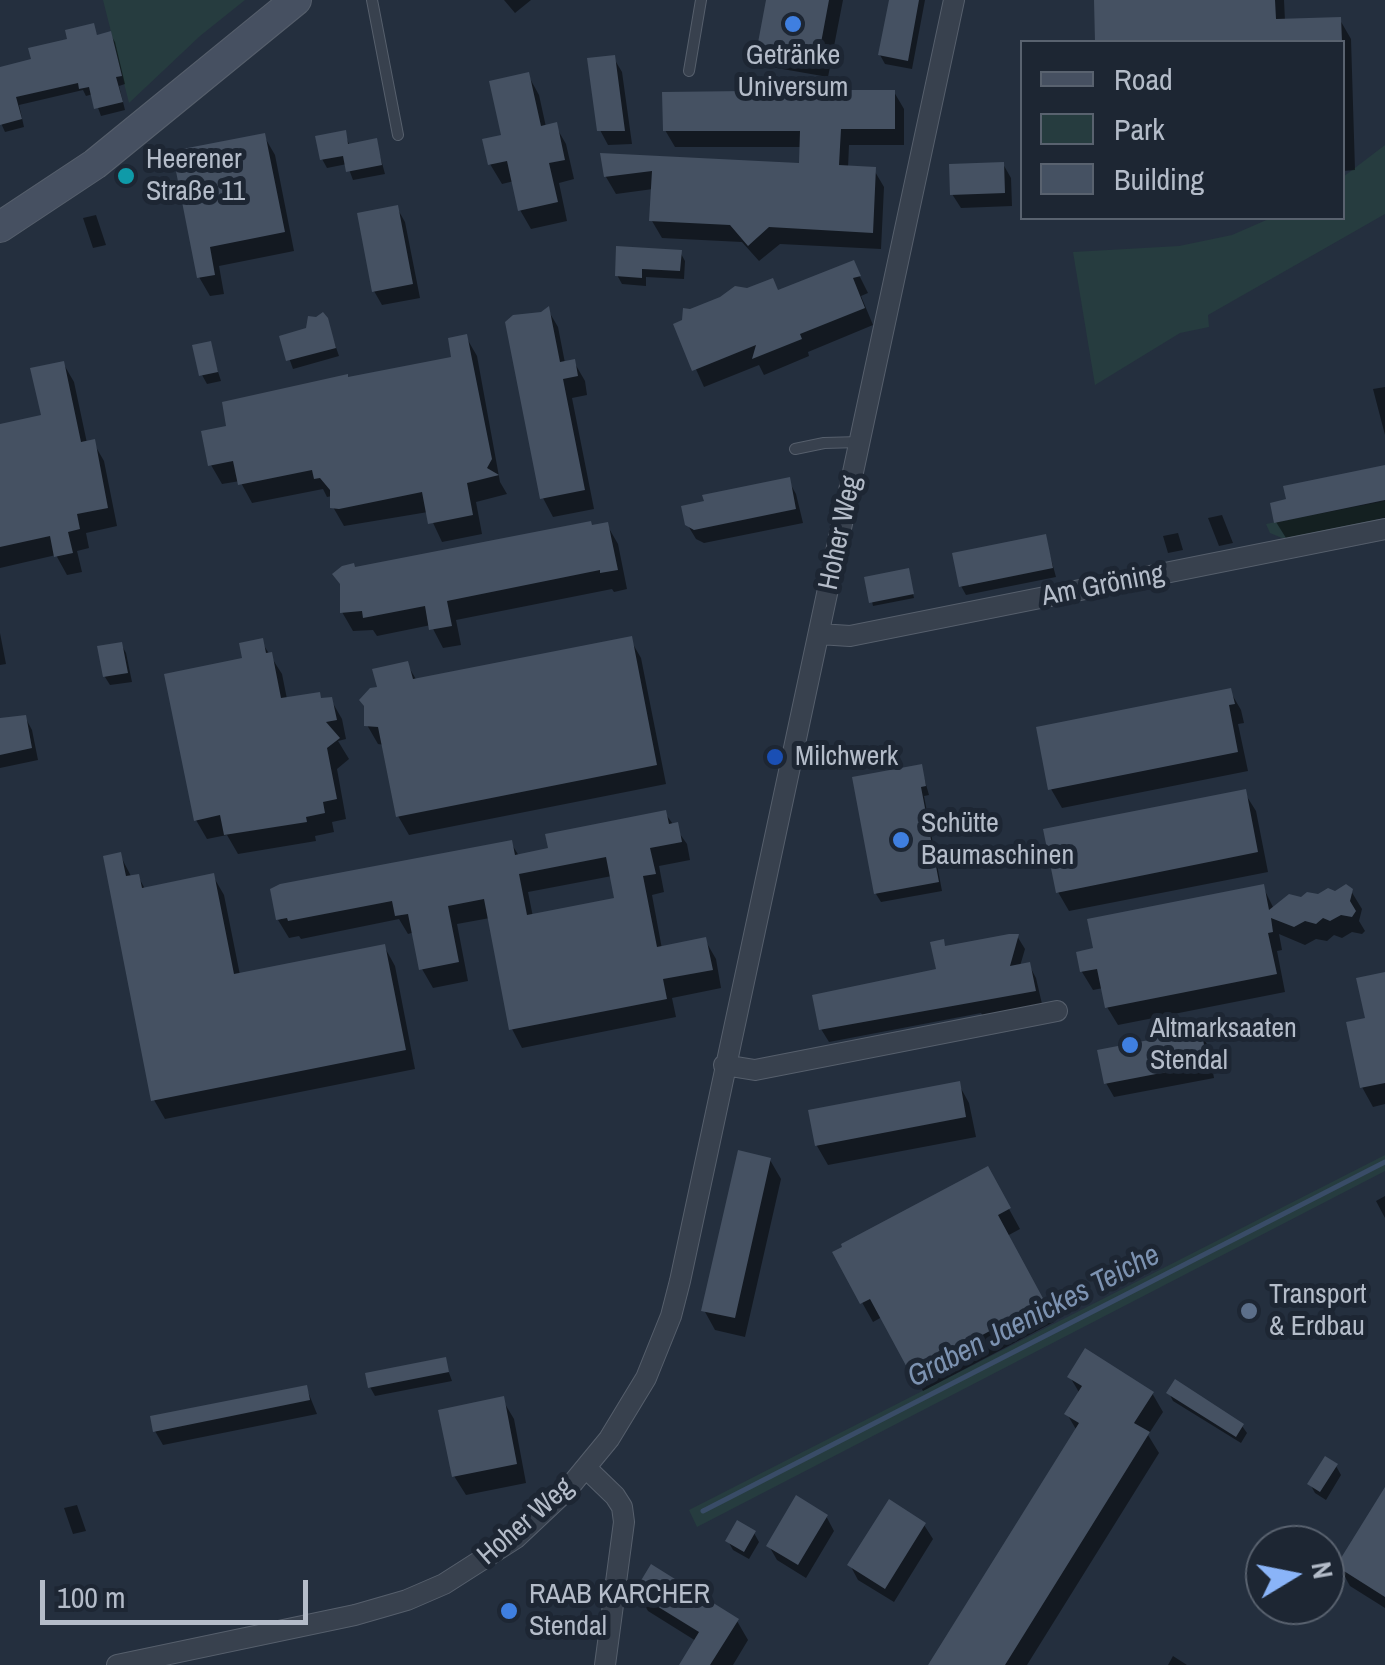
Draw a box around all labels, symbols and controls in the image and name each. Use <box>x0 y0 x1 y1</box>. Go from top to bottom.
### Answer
marker: Getränke Universum <box>782 13 804 35</box>
place label: Getränke Universum <box>738 39 848 105</box>
legend <box>1020 40 1345 220</box>
text: Road <box>1114 59 1173 99</box>
text: Park <box>1114 109 1165 149</box>
place label: Heerener Straße 11 <box>146 143 245 209</box>
text: Building <box>1114 159 1204 199</box>
marker: Heerener Straße 11 <box>115 165 137 187</box>
street label: Hoher Weg <box>813 473 869 593</box>
street label: Am Gröning <box>1039 558 1167 614</box>
place label: Milchwerk <box>795 740 898 774</box>
marker: Milchwerk <box>764 746 786 768</box>
place label: Schütte Baumaschinen <box>921 807 1074 873</box>
marker: Schütte Baumaschinen <box>890 829 912 851</box>
place label: Altmarksaaten Stendal <box>1150 1012 1297 1078</box>
marker: Altmarksaaten Stendal <box>1119 1034 1141 1056</box>
water label: Graben Jaenickes Teiche <box>902 1238 1166 1396</box>
place label: Transport & Erdbau <box>1269 1278 1366 1344</box>
marker: Transport & Erdbau <box>1238 1300 1260 1322</box>
street label: Hoher Weg <box>471 1471 581 1573</box>
north arrow <box>1245 1525 1345 1625</box>
text: N <box>1302 1559 1343 1582</box>
scale bar <box>45 1560 312 1622</box>
text: 100 m <box>57 1577 125 1617</box>
place label: RAAB KARCHER Stendal <box>529 1578 710 1644</box>
marker: RAAB KARCHER Stendal <box>498 1600 520 1622</box>

